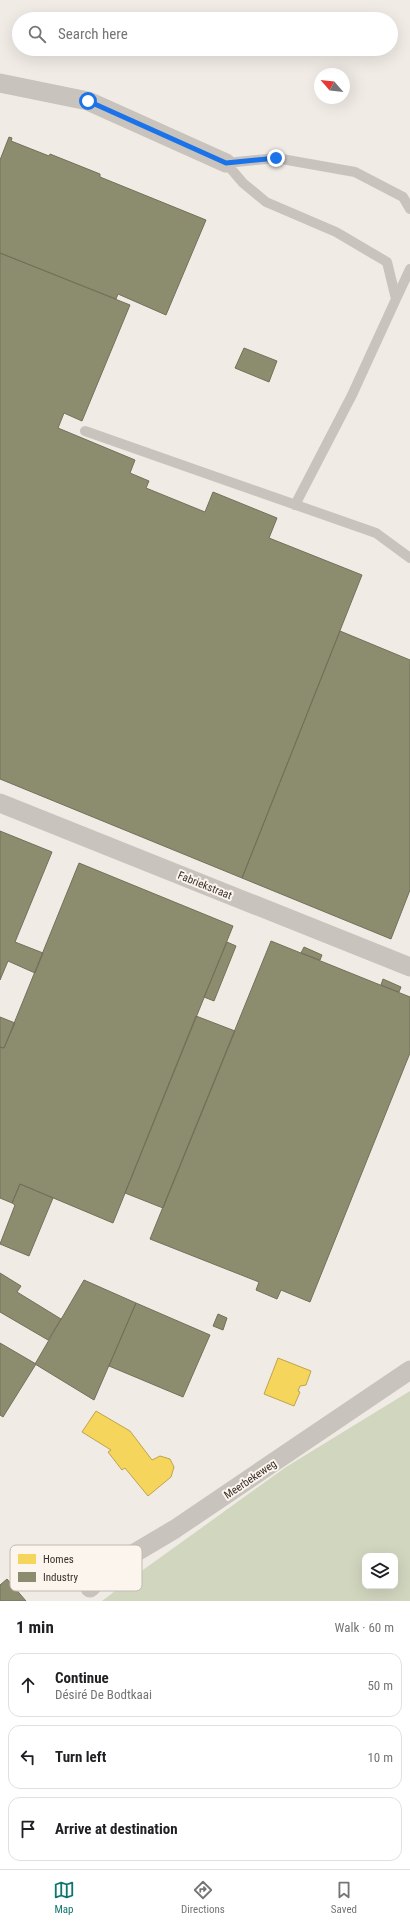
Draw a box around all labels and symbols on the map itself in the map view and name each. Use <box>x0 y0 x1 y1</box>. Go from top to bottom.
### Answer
north arrow <box>314 68 350 104</box>
route start <box>79 92 97 110</box>
route end <box>267 149 285 167</box>
street label: Fabriekstraat <box>176 869 234 902</box>
street label: Meerbekeweg <box>222 1457 279 1502</box>
legend <box>10 1545 142 1591</box>
text: Homes <box>43 1553 74 1566</box>
text: Industry <box>43 1571 79 1584</box>

